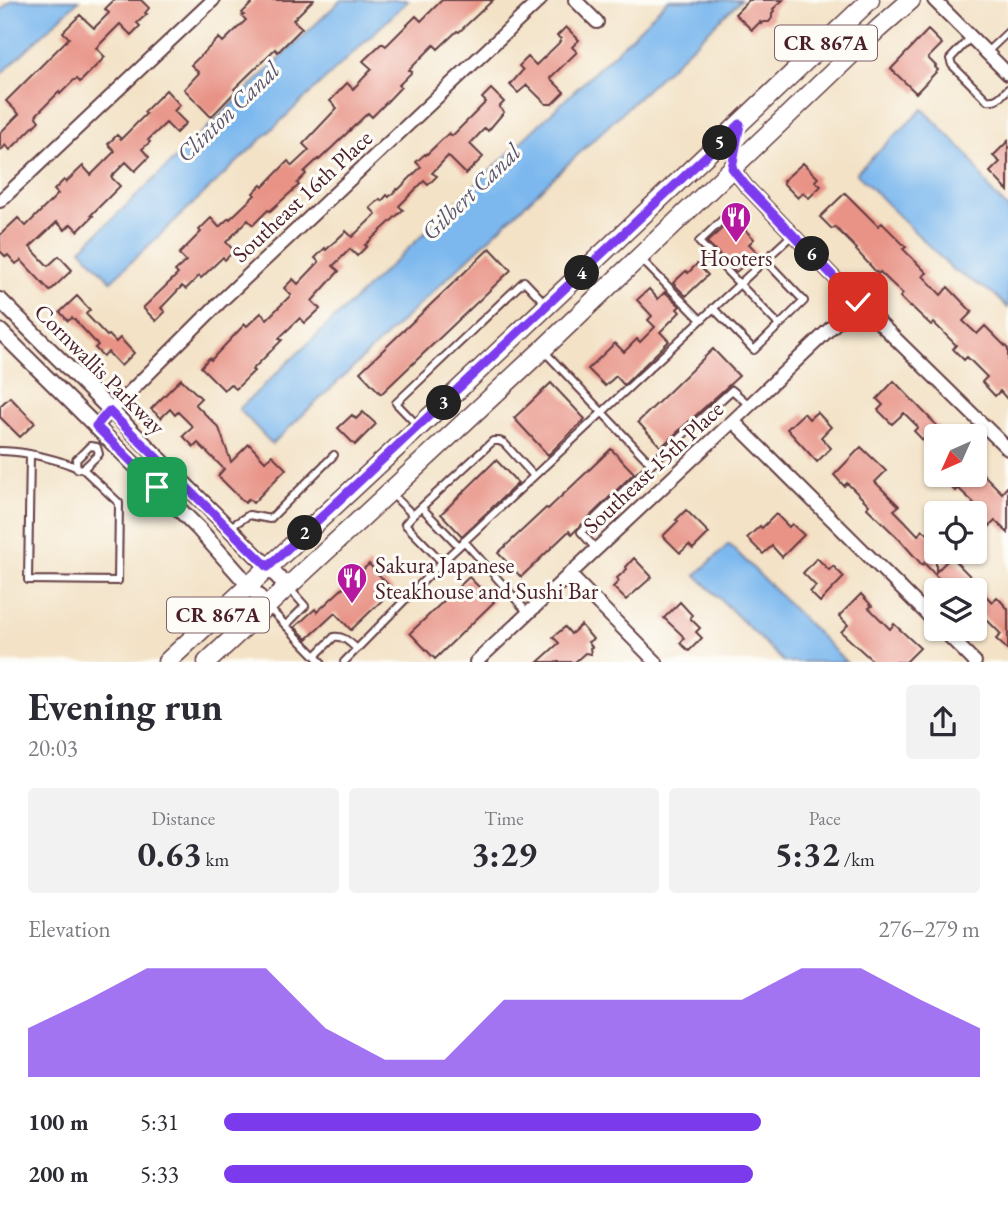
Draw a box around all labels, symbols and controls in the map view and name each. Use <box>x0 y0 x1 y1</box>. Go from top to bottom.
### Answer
road number: CR 867A <box>775 26 877 60</box>
water label: Clinton Canal <box>169 54 287 169</box>
street label: Southeast 16th Place <box>225 123 379 269</box>
pin: 5 <box>702 125 738 160</box>
text: 5 <box>714 130 725 155</box>
water label: Gilbert Canal <box>414 136 528 247</box>
restaurant icon: Hooters <box>719 200 753 244</box>
pin: 6 <box>794 236 830 272</box>
text: 6 <box>806 241 817 266</box>
place label: Hooters <box>700 243 772 273</box>
pin: 4 <box>564 256 600 290</box>
text: 4 <box>576 260 587 285</box>
pin <box>828 272 888 332</box>
icon: check <box>839 283 877 321</box>
street label: Cornwallis Parkway <box>28 297 173 442</box>
pin: 3 <box>426 386 462 420</box>
text: 3 <box>438 390 449 415</box>
street label: Southeast 15th Place <box>576 394 730 540</box>
north arrow <box>924 424 987 486</box>
map controls <box>924 424 987 641</box>
pin <box>127 457 187 517</box>
icon: arrive <box>138 468 176 506</box>
button: locate <box>924 501 987 564</box>
pin: 2 <box>288 516 322 550</box>
text: 2 <box>299 520 310 545</box>
place label: Sakura Japanese Steakhouse and Sushi Bar <box>375 550 599 606</box>
restaurant icon: Sakura Japanese Steakhouse and Sushi Bar <box>335 561 369 605</box>
button: layers <box>924 578 987 641</box>
road number: CR 867A <box>167 598 269 632</box>
text: Evening run <box>28 682 223 731</box>
button: share <box>906 685 980 759</box>
text: 20:03 <box>28 733 78 763</box>
text: Distance <box>152 806 215 831</box>
text: Time <box>484 806 524 831</box>
text: Pace <box>809 806 841 831</box>
text: 0.63 <box>137 831 202 876</box>
text: 3:29 <box>471 831 537 876</box>
text: 5:32 <box>774 831 840 876</box>
text: km <box>202 847 229 872</box>
text: /km <box>840 847 875 872</box>
text: Elevation <box>28 914 111 944</box>
text: 276–279 m <box>879 914 980 944</box>
text: 100 m <box>28 1107 89 1137</box>
text: 5:31 <box>140 1107 179 1137</box>
text: 200 m <box>28 1159 89 1189</box>
text: 5:33 <box>140 1159 179 1189</box>

